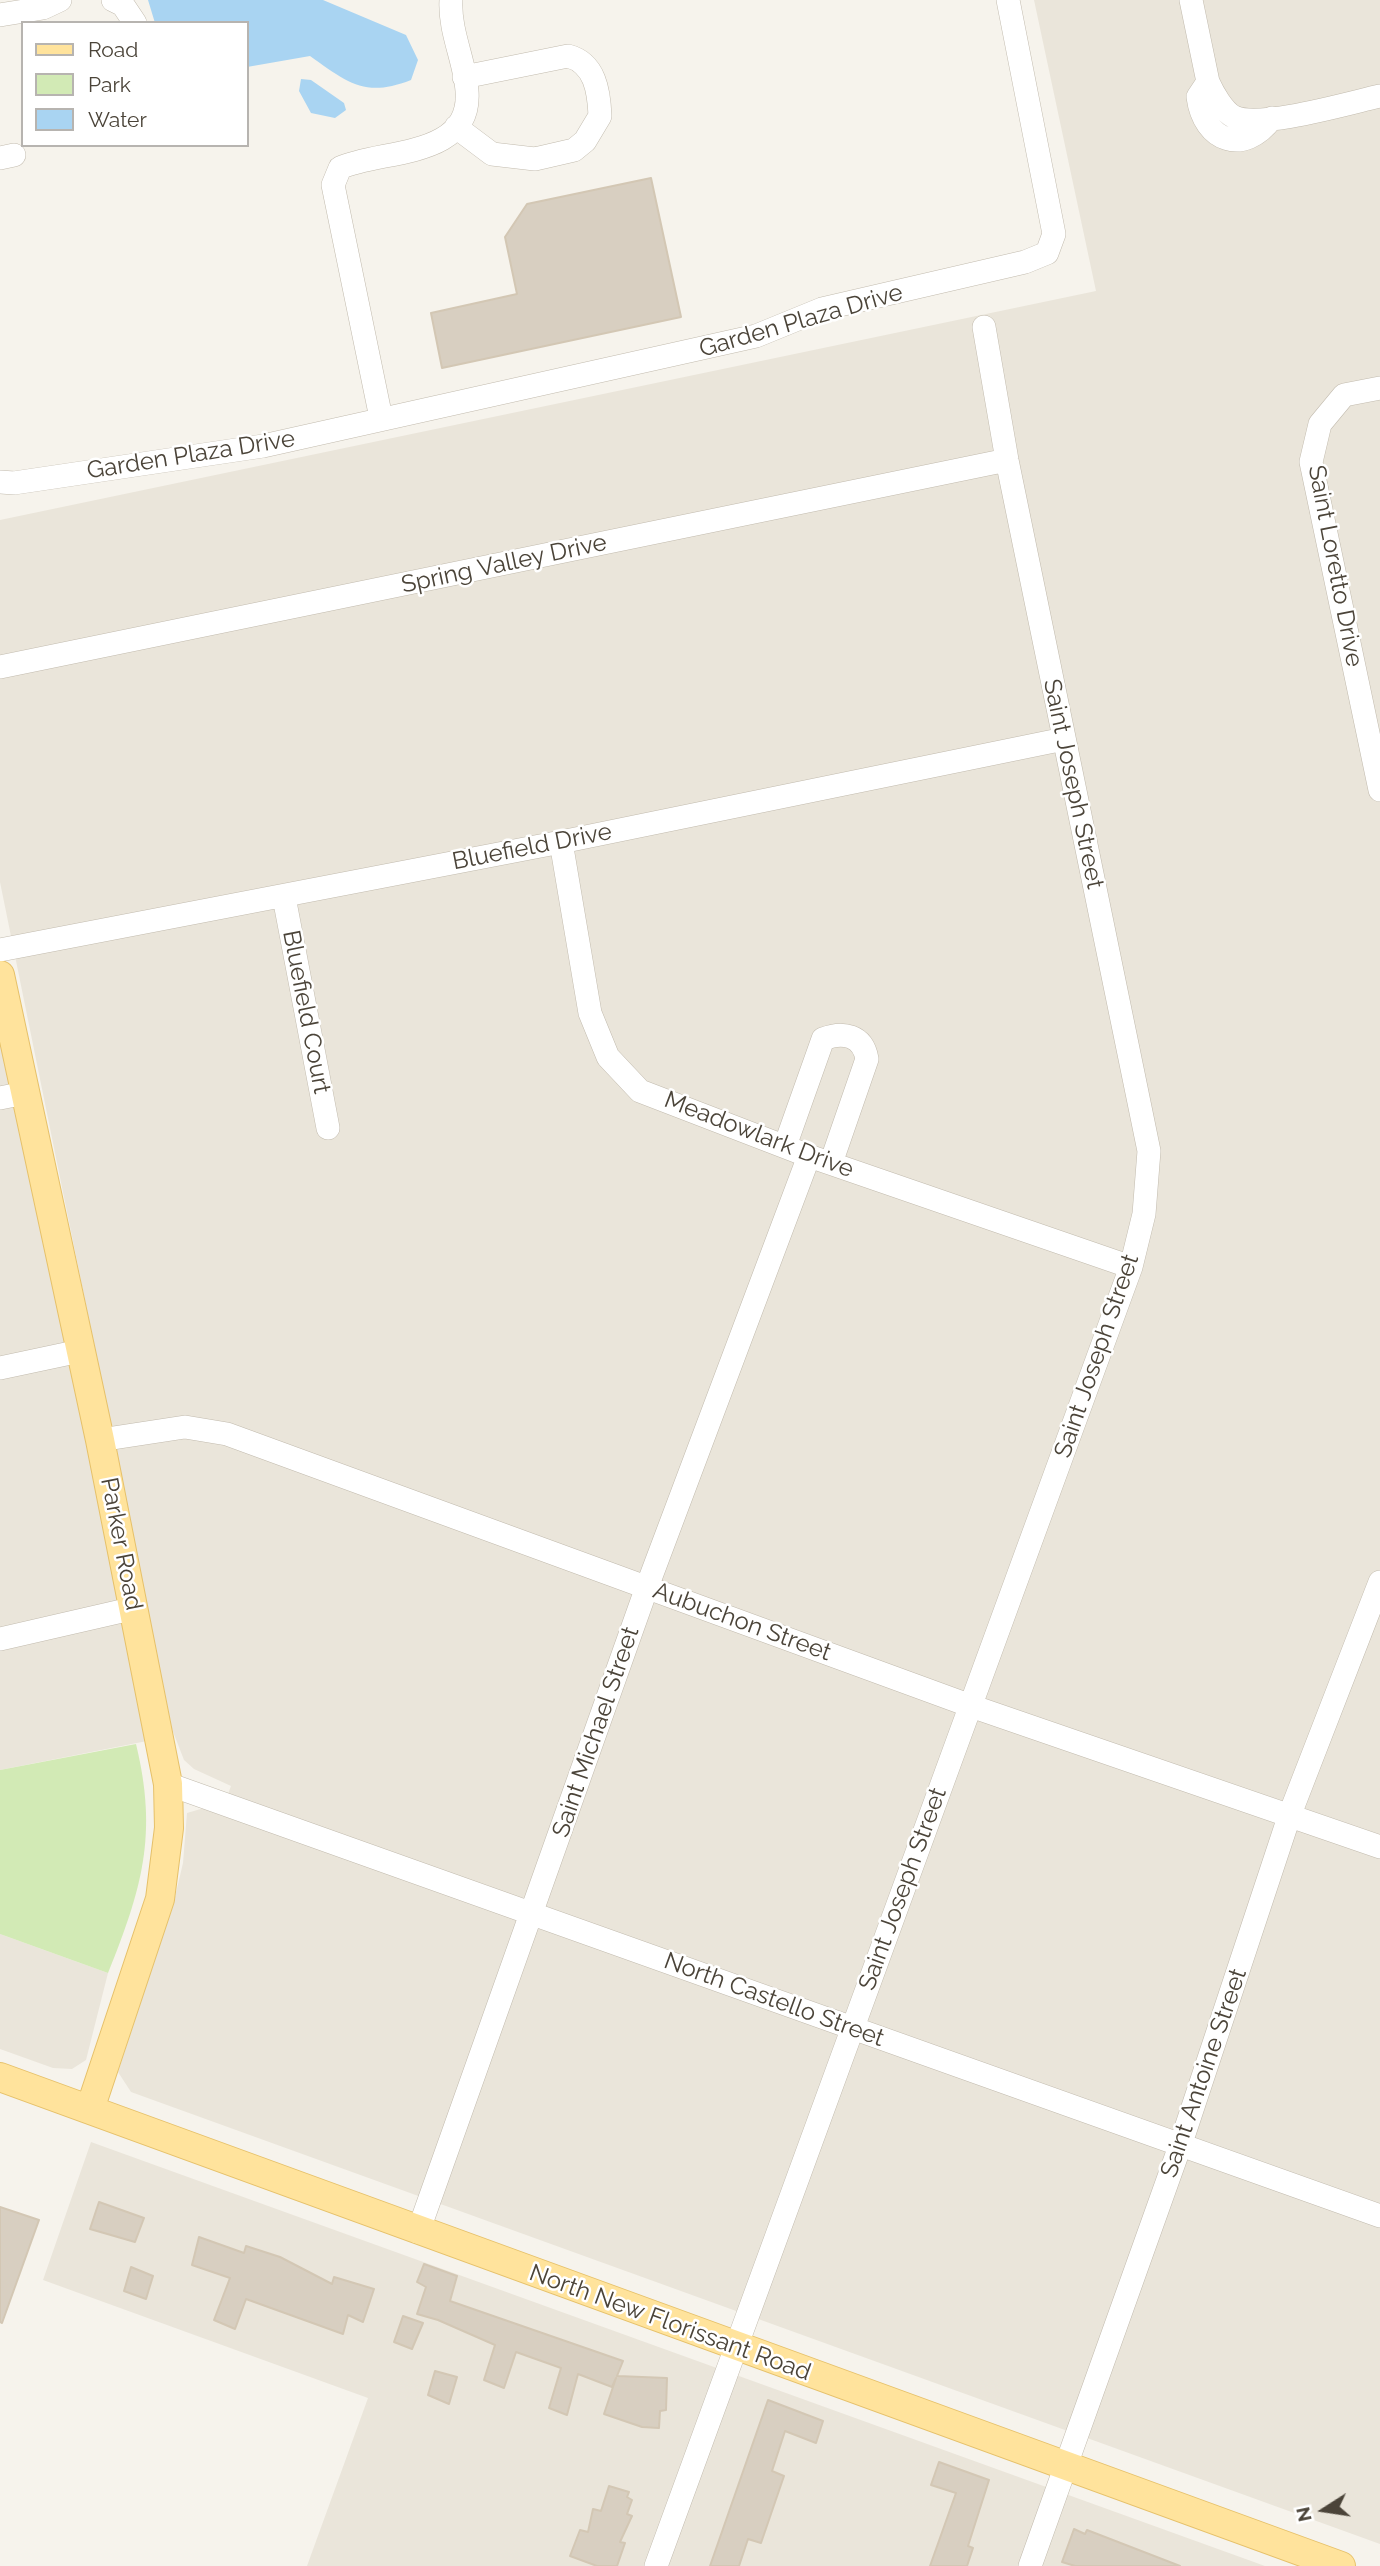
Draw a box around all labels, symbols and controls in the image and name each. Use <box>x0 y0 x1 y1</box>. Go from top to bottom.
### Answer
legend <box>21 21 248 147</box>
text: Road <box>88 37 138 62</box>
text: Park <box>88 72 131 97</box>
text: Water <box>88 107 147 132</box>
street label: Garden Plaza Drive <box>696 278 906 364</box>
street label: Garden Plaza Drive <box>85 424 297 486</box>
street label: Saint Loretto Drive <box>1301 463 1369 669</box>
street label: Spring Valley Drive <box>399 528 609 600</box>
street label: Saint Joseph Street <box>1037 677 1109 891</box>
street label: Bluefield Drive <box>450 817 614 877</box>
street label: Bluefield Court <box>276 928 336 1096</box>
street label: Meadowlark Drive <box>660 1086 858 1184</box>
street label: Saint Joseph Street <box>1049 1250 1145 1462</box>
street label: Parker Road <box>94 1475 148 1613</box>
street label: Aubuchon Street <box>649 1576 835 1668</box>
street label: Saint Michael Street <box>546 1623 646 1841</box>
street label: Saint Joseph Street <box>853 1784 953 1994</box>
street label: North Castello Street <box>660 1947 888 2053</box>
street label: Saint Antoine Street <box>1155 1965 1253 2181</box>
street label: North New Florissant Road <box>525 2259 815 2387</box>
north arrow <box>1289 2475 1359 2545</box>
text: N <box>1291 2505 1316 2524</box>

